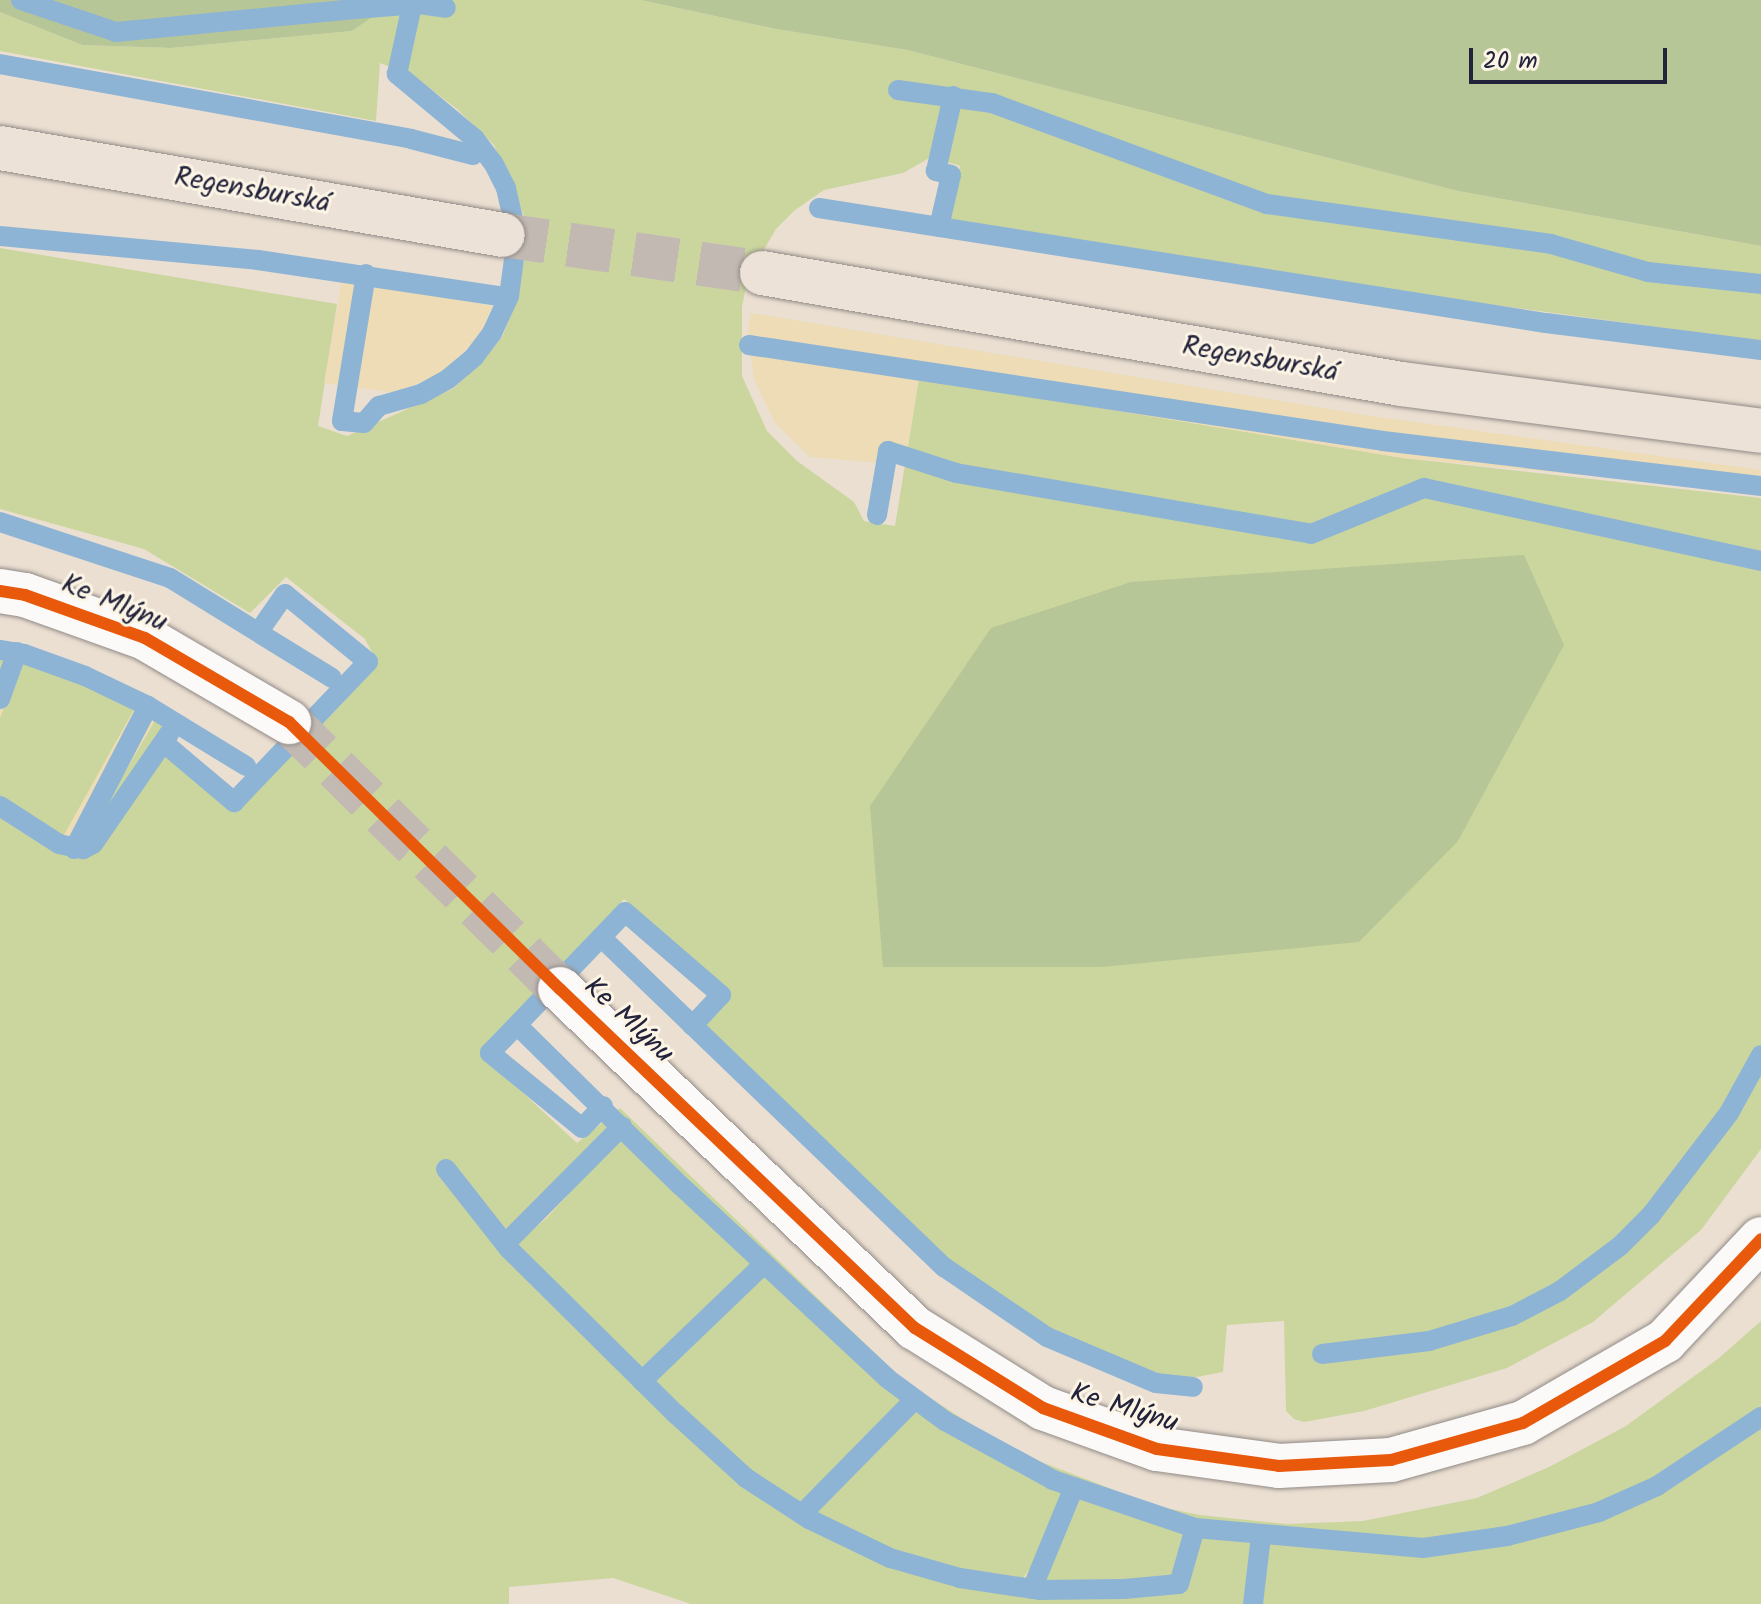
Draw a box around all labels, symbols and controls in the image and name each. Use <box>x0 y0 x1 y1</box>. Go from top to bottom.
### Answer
scale bar <box>1473 32 1671 82</box>
text: 20 m <box>1483 42 1538 81</box>
street label: Regensburská <box>172 161 332 221</box>
street label: Regensburská <box>1180 330 1340 390</box>
street label: Ke Mlýnu <box>56 568 172 640</box>
street label: Ke Mlýnu <box>576 971 680 1071</box>
street label: Ke Mlýnu <box>1066 1377 1182 1441</box>

